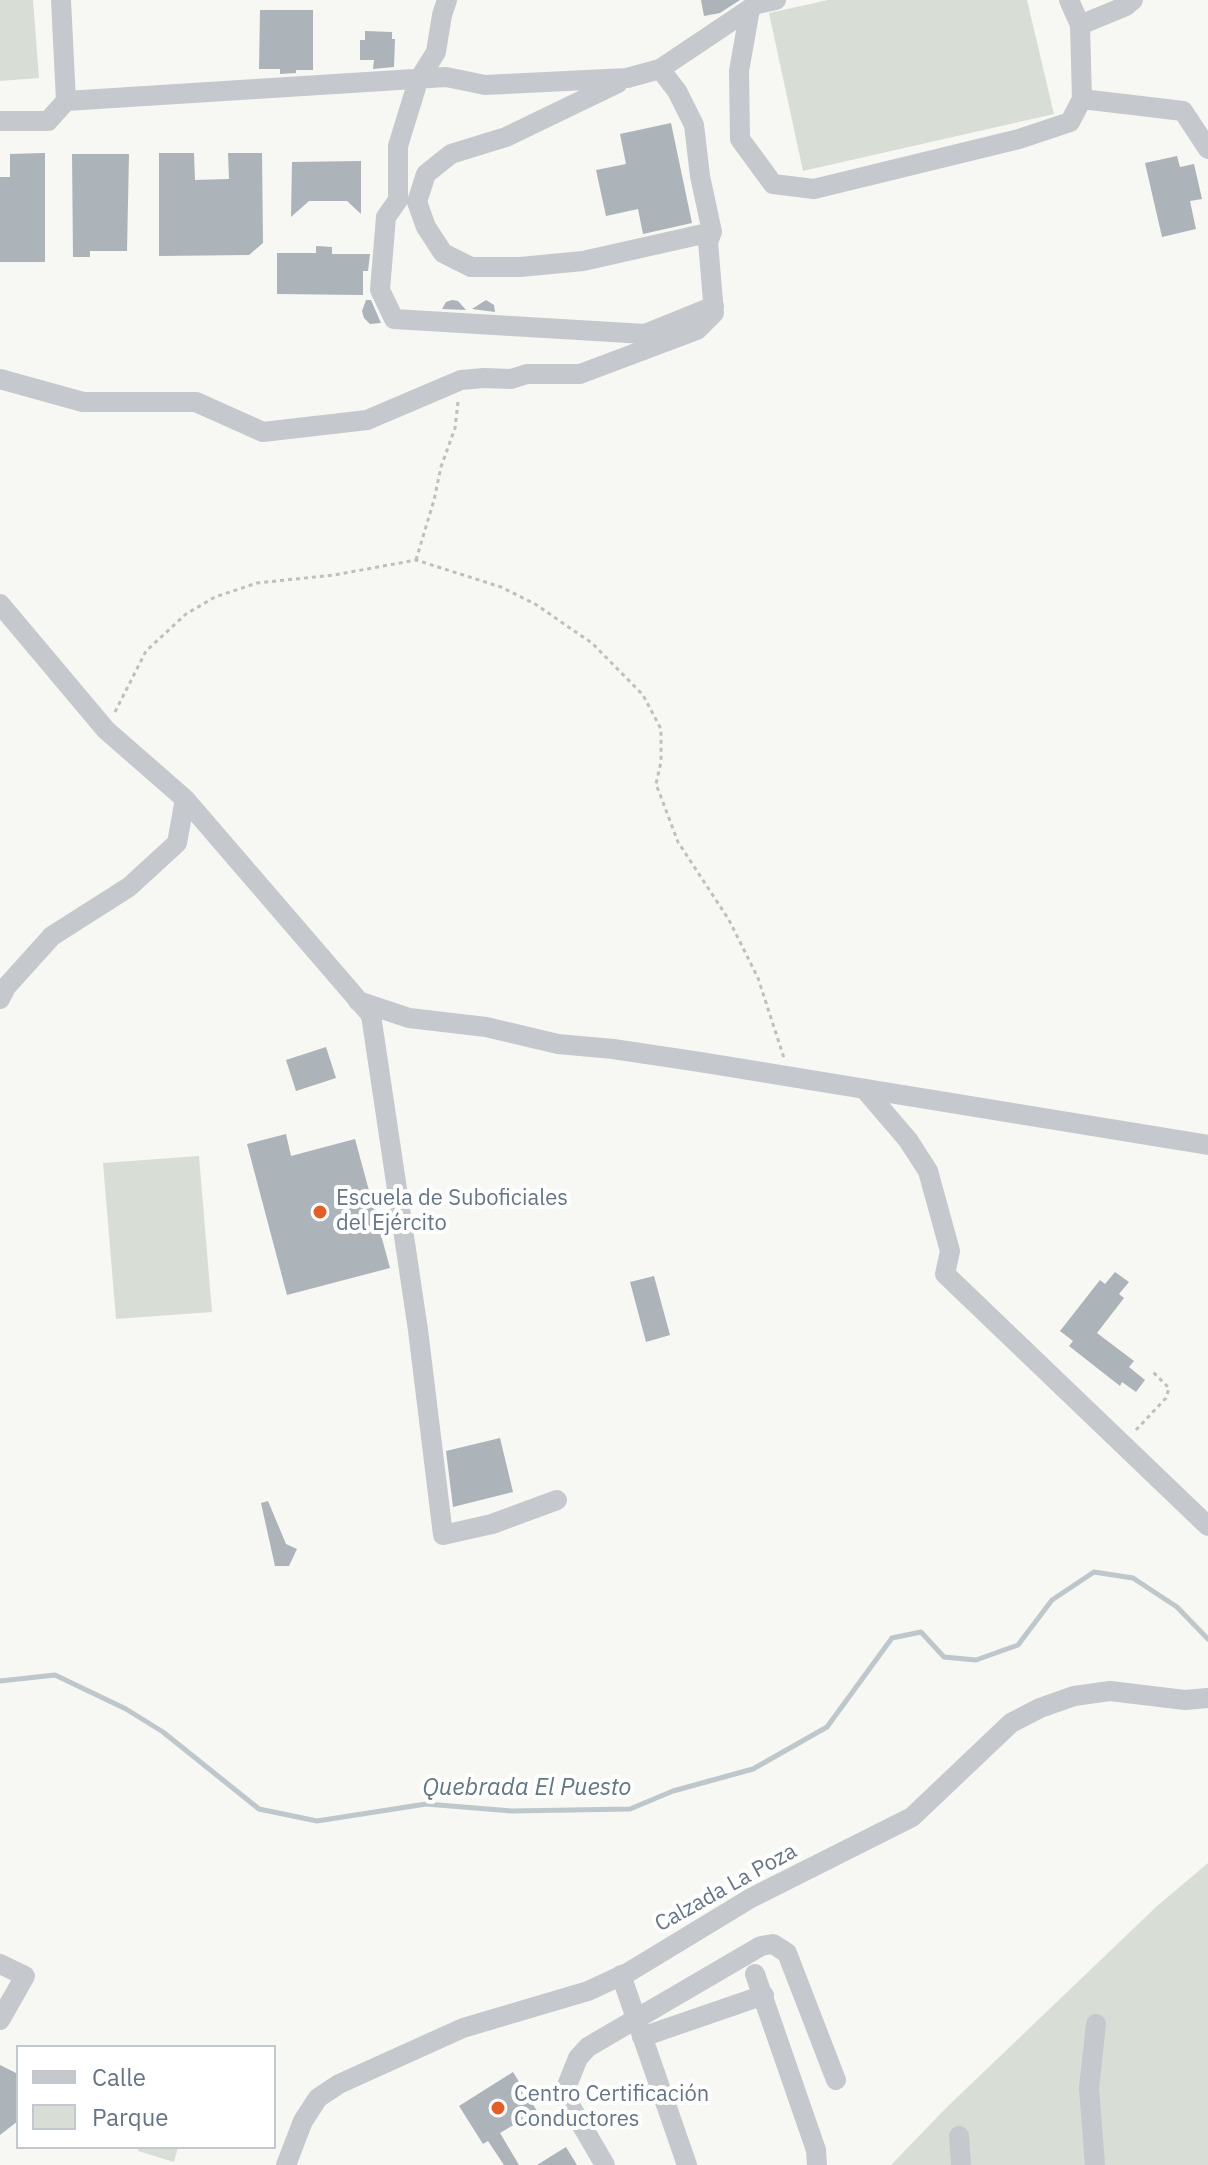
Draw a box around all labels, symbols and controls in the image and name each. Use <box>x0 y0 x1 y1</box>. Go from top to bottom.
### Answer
place label: Escuela de Suboficiales del Ejército <box>336 1186 568 1238</box>
marker: Escuela de Suboficiales del Ejército <box>311 1203 329 1221</box>
water label: Quebrada El Puesto <box>423 1774 631 1802</box>
street label: Calzada La Poza <box>650 1838 802 1938</box>
legend <box>16 2045 276 2149</box>
text: Calle <box>92 2061 146 2093</box>
place label: Centro Certificación Conductores <box>514 2082 709 2134</box>
marker: Centro Certificación Conductores <box>489 2099 507 2117</box>
text: Parque <box>92 2101 169 2133</box>

